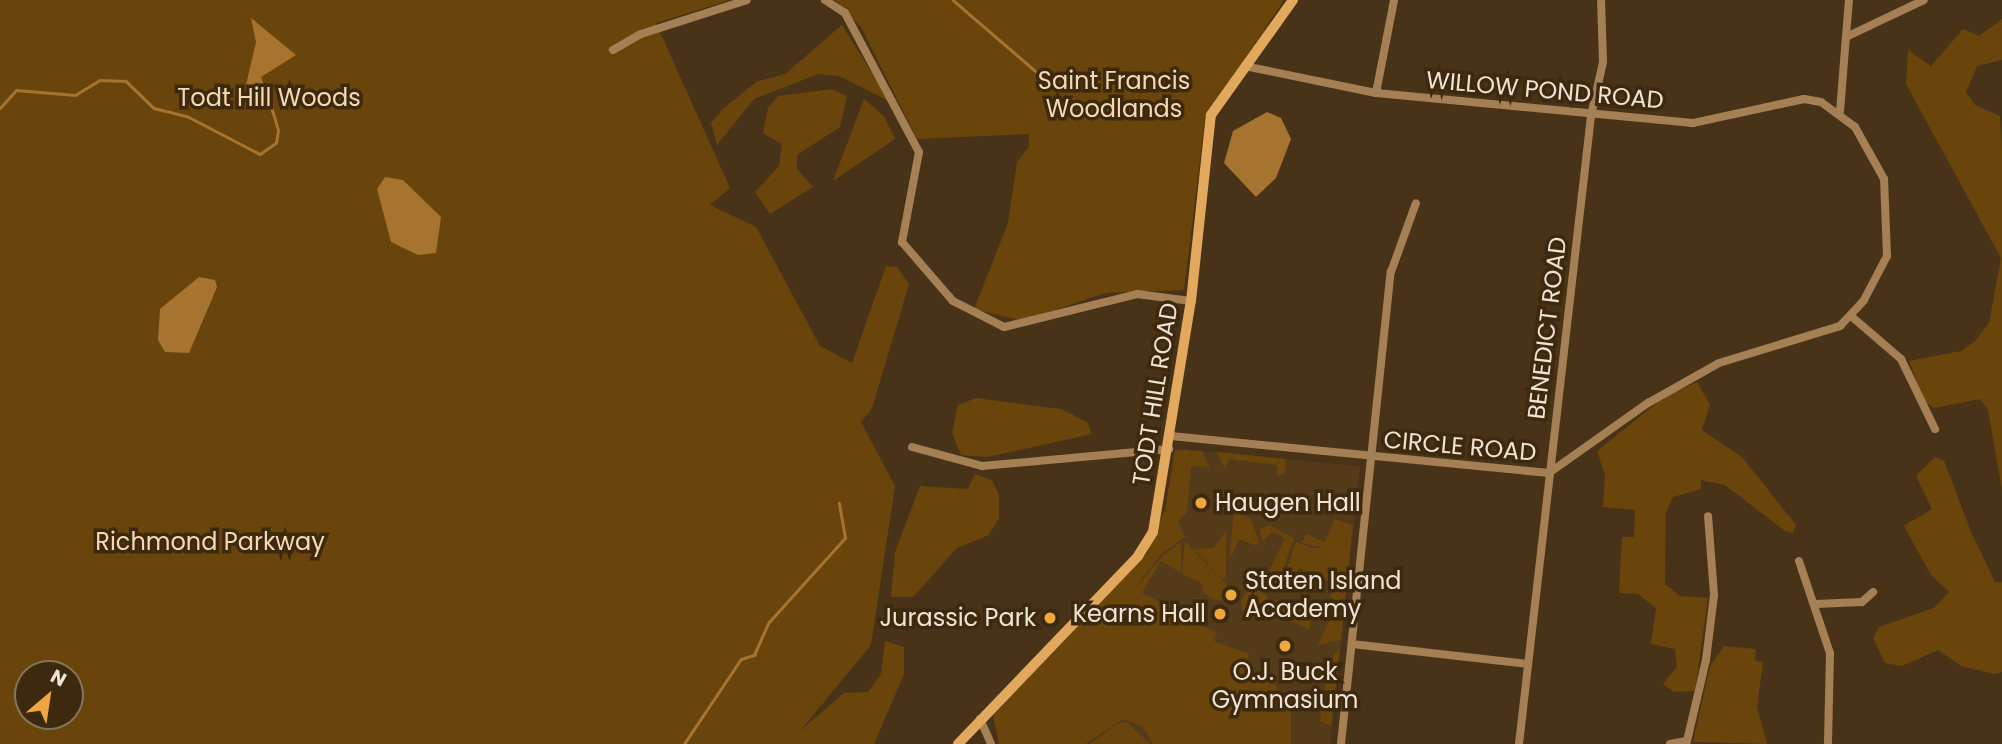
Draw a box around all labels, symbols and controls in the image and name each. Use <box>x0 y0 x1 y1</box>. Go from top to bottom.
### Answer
street label: WILLOW POND ROAD <box>1425 65 1665 115</box>
park label: Saint Francis Woodlands <box>1038 67 1190 123</box>
park label: Todt Hill Woods <box>177 84 361 112</box>
street label: BENEDICT ROAD <box>1522 235 1572 421</box>
street label: TODT HILL ROAD <box>1126 301 1184 487</box>
street label: CIRCLE ROAD <box>1382 425 1538 467</box>
place label: Haugen Hall <box>1215 489 1361 517</box>
marker: Haugen Hall <box>1193 495 1209 511</box>
park label: Richmond Parkway <box>95 528 325 556</box>
place label: Staten Island Academy <box>1245 567 1402 623</box>
marker: Staten Island Academy <box>1223 587 1239 603</box>
place label: Kearns Hall <box>1073 600 1206 628</box>
place label: Jurassic Park <box>879 604 1036 632</box>
marker: Kearns Hall <box>1212 606 1228 622</box>
marker: Jurassic Park <box>1042 610 1058 626</box>
marker: O.J. Buck Gymnasium <box>1277 638 1293 654</box>
place label: O.J. Buck Gymnasium <box>1212 658 1358 714</box>
north arrow <box>14 660 84 730</box>
text: N <box>46 663 71 693</box>

